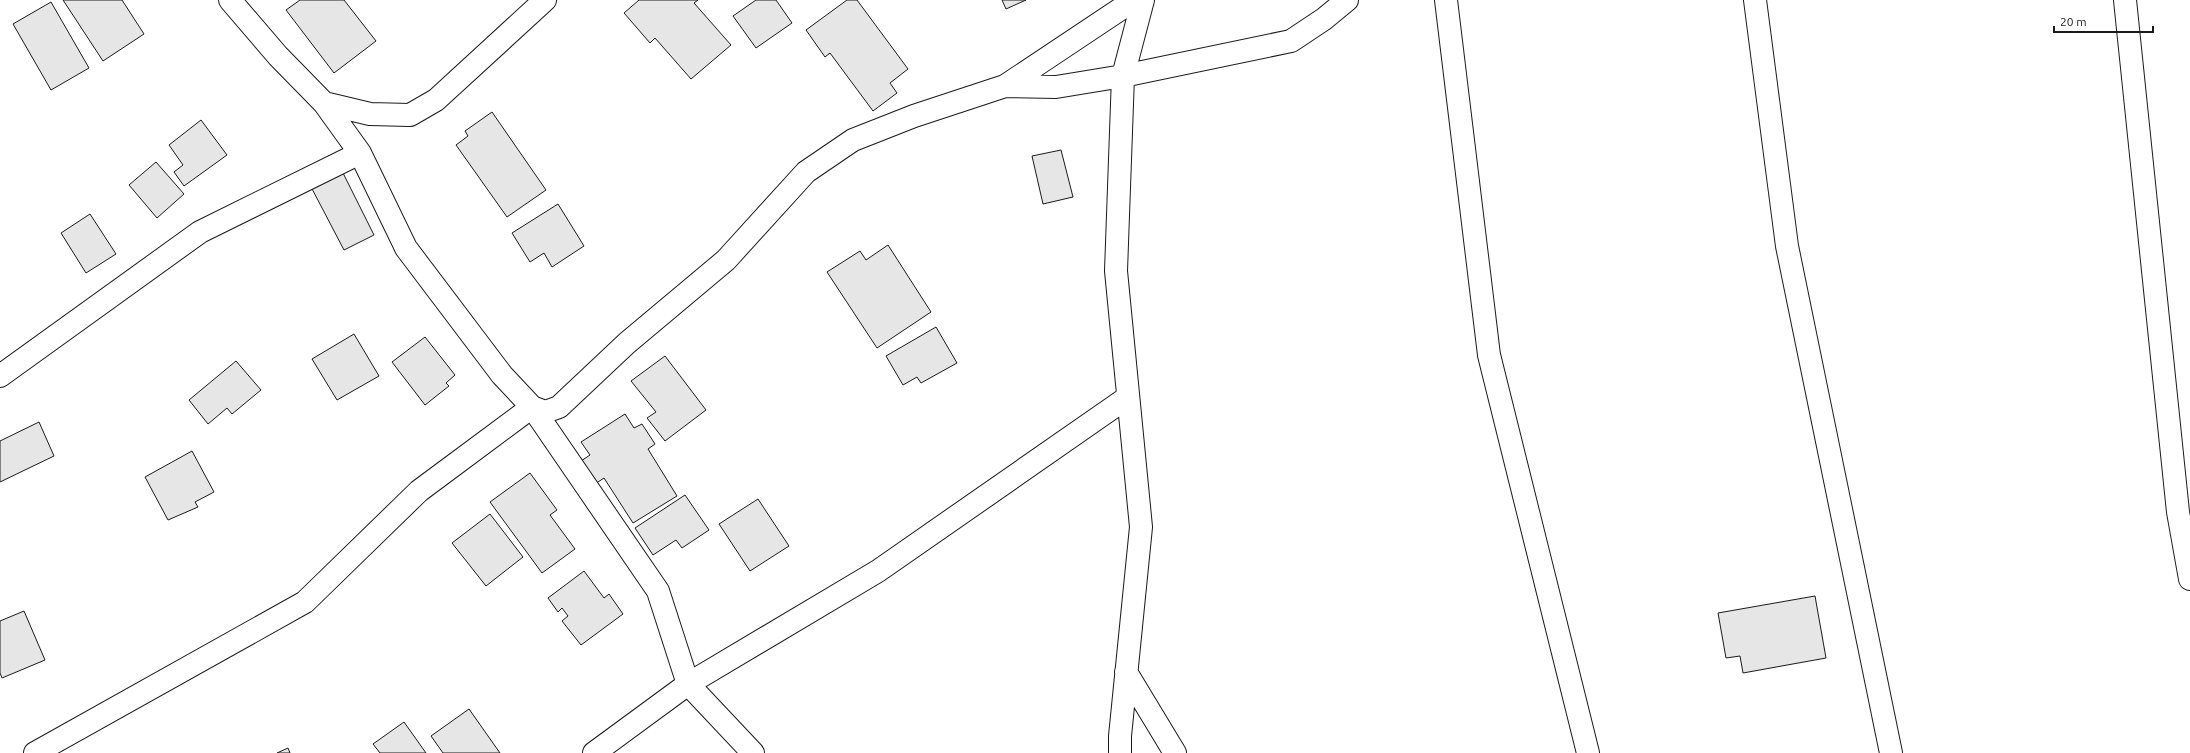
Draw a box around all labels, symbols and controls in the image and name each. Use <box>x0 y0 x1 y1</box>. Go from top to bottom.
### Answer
scale bar <box>2054 8 2153 34</box>
text: 20 m <box>2060 15 2087 28</box>

